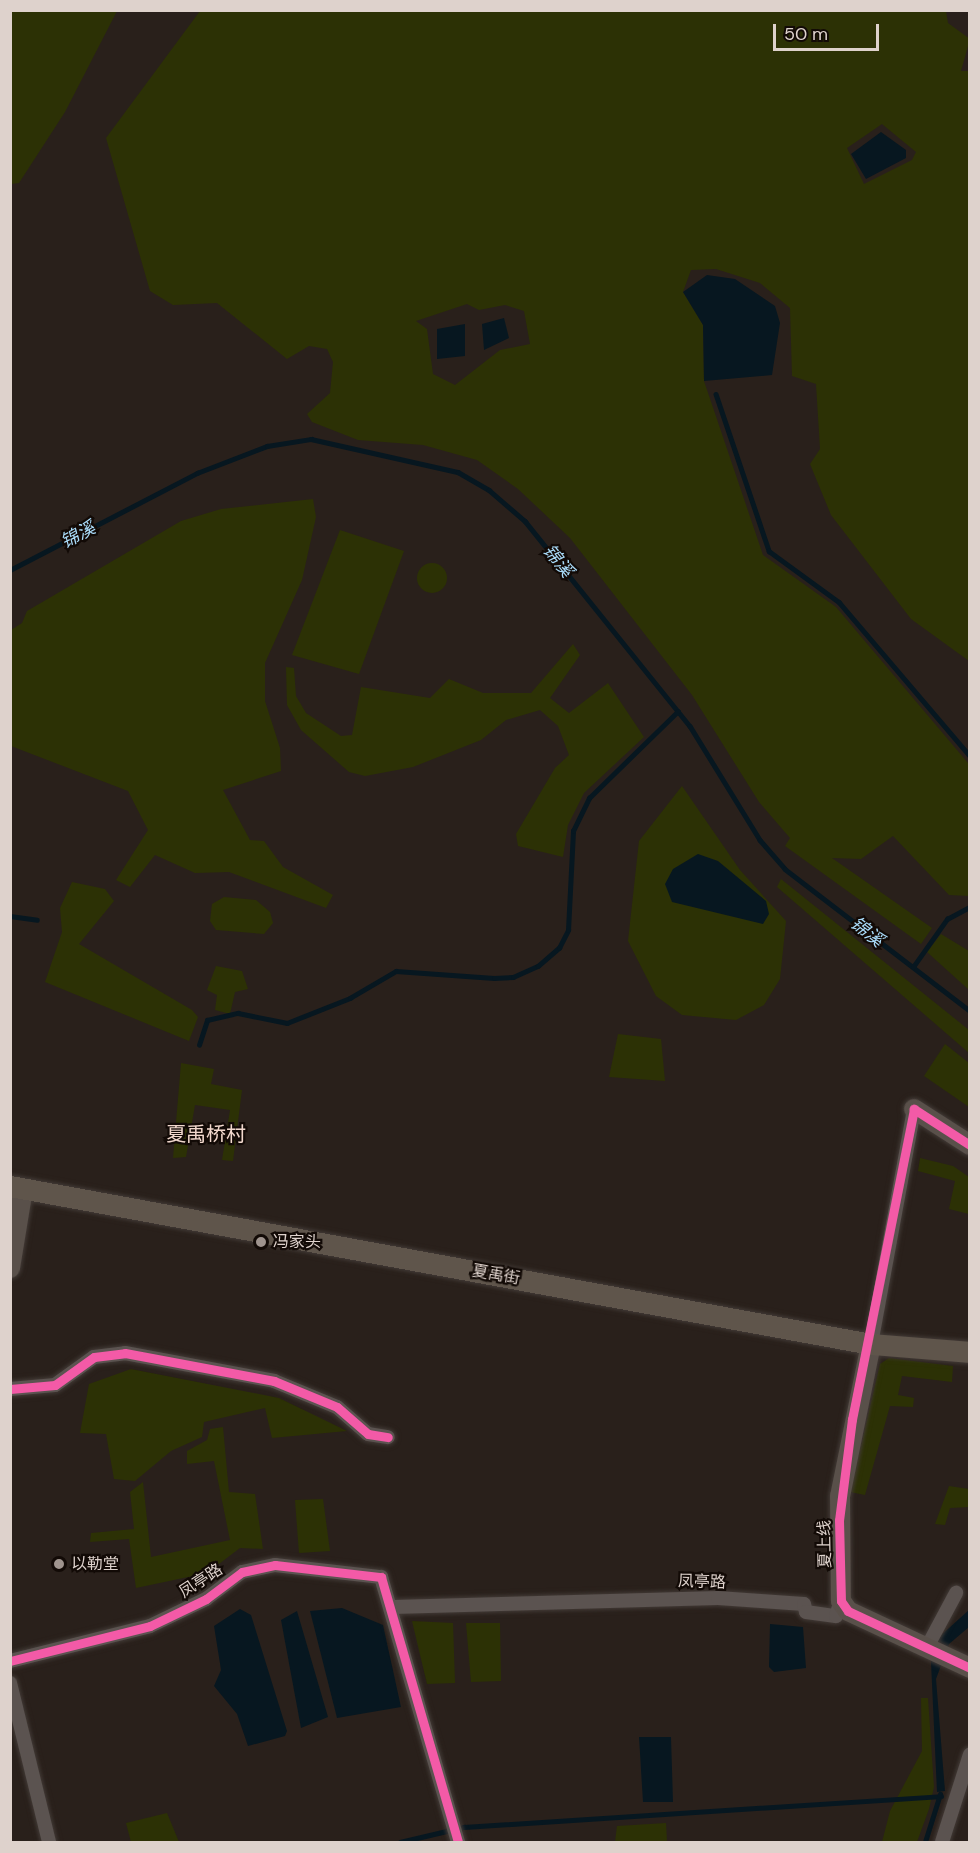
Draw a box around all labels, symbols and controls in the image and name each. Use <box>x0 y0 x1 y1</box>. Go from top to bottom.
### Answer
scale bar <box>776 12 882 50</box>
text: 50 m <box>784 22 828 46</box>
water label: 锦溪 <box>57 517 99 553</box>
water label: 锦溪 <box>538 540 578 582</box>
water label: 锦溪 <box>846 912 888 952</box>
district label: 夏禹桥村 <box>166 1122 246 1146</box>
place label: 冯家头 <box>273 1232 321 1252</box>
marker: 冯家头 <box>254 1235 268 1249</box>
street label: 夏禹街 <box>471 1261 521 1289</box>
street label: 夏上线 <box>815 1520 835 1568</box>
place label: 以勒堂 <box>71 1554 119 1574</box>
marker: 以勒堂 <box>52 1557 66 1571</box>
street label: 凤亭路 <box>176 1560 226 1602</box>
street label: 凤亭路 <box>678 1572 726 1592</box>

